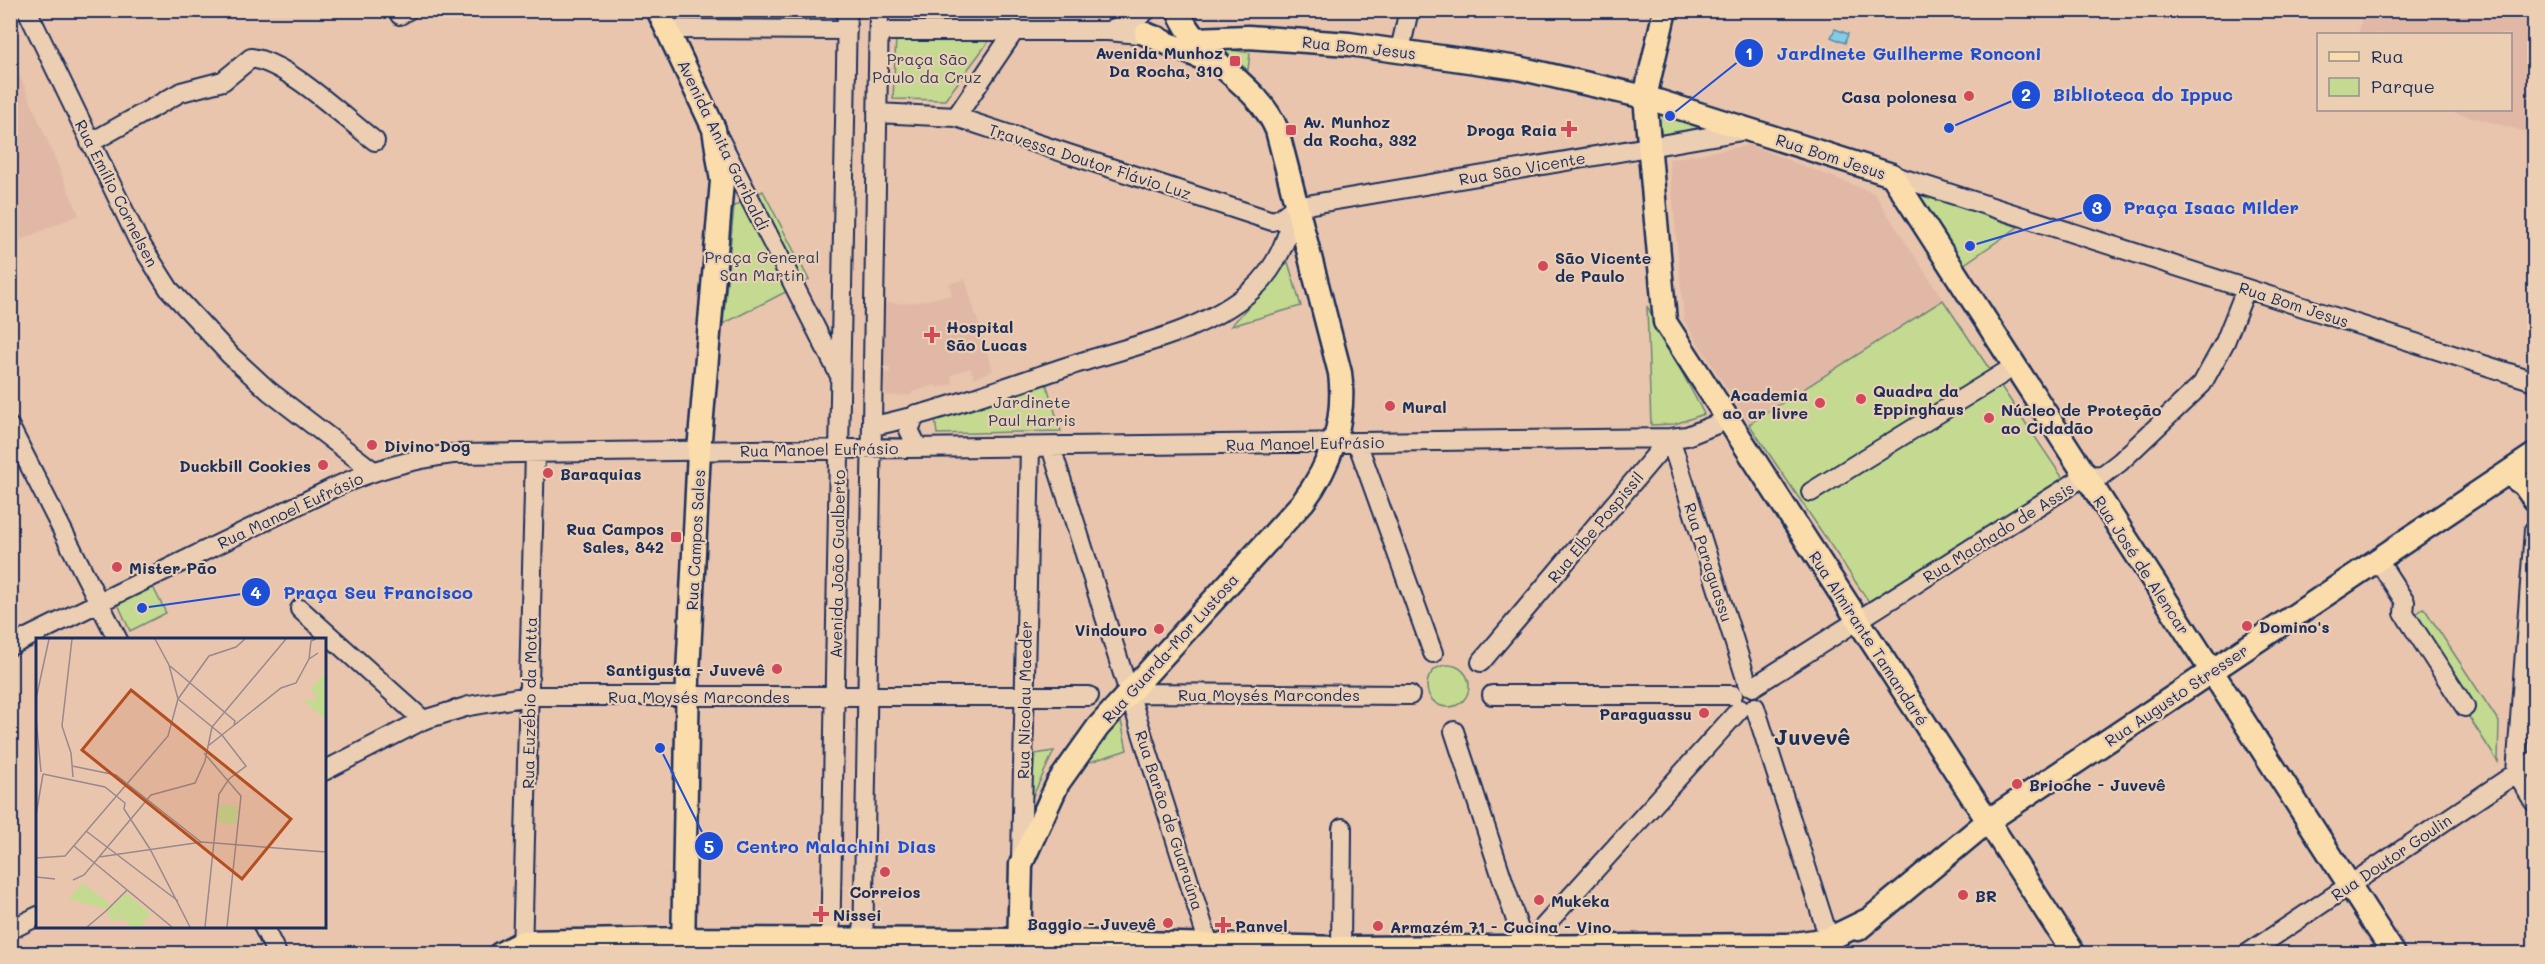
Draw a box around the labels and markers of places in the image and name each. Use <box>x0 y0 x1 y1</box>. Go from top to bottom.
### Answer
callout: Jardinete Guilherme Ronconi <box>1734 35 2053 71</box>
place label: Avenida Munhoz Da Rocha, 310 <box>1096 42 1223 81</box>
marker: Avenida Munhoz Da Rocha, 310 <box>1228 54 1242 68</box>
callout: Biblioteca do Ippuc <box>2011 77 2245 113</box>
place label: Casa polonesa <box>1841 86 1957 107</box>
marker: Casa polonesa <box>1962 89 1976 103</box>
place label: Av. Munhoz da Rocha, 332 <box>1303 111 1417 150</box>
place label: Droga Raia <box>1466 119 1557 140</box>
marker: Droga Raia <box>1562 122 1576 136</box>
marker: Av. Munhoz da Rocha, 332 <box>1284 123 1298 137</box>
callout: Praça Isaac Milder <box>2082 190 2311 226</box>
place label: São Vicente de Paulo <box>1555 247 1651 286</box>
marker: São Vicente de Paulo <box>1536 259 1550 273</box>
place label: Hospital São Lucas <box>946 316 1027 355</box>
marker: Hospital São Lucas <box>923 326 941 344</box>
place label: Quadra da Eppinghaus <box>1873 380 1964 419</box>
place label: Academia ao ar livre <box>1723 384 1808 423</box>
marker: Quadra da Eppinghaus <box>1854 392 1868 406</box>
place label: Mural <box>1402 396 1447 417</box>
marker: Academia ao ar livre <box>1813 396 1827 410</box>
marker: Mural <box>1383 399 1397 413</box>
place label: Núcleo de Proteção ao Cidadão <box>2001 399 2162 438</box>
marker: Núcleo de Proteção ao Cidadão <box>1982 411 1996 425</box>
place label: Divino Dog <box>384 435 470 456</box>
marker: Divino Dog <box>365 438 379 452</box>
place label: Duckbill Cookies <box>179 455 311 476</box>
marker: Duckbill Cookies <box>316 458 330 472</box>
place label: Baraquias <box>560 463 642 484</box>
marker: Baraquias <box>541 466 555 480</box>
place label: Rua Campos Sales, 842 <box>566 518 664 557</box>
marker: Rua Campos Sales, 842 <box>669 530 683 544</box>
place label: Mister Pão <box>129 557 217 578</box>
marker: Mister Pão <box>110 560 124 574</box>
callout: Praça Seu Francisco <box>241 574 485 610</box>
place label: Domino's <box>2259 616 2330 637</box>
place label: Vindouro <box>1075 619 1147 640</box>
marker: Domino's <box>2240 619 2254 633</box>
marker: Vindouro <box>1152 622 1166 636</box>
place label: Santigusta - Juvevê <box>606 659 765 680</box>
marker: Santigusta - Juvevê <box>770 662 784 676</box>
place label: Paraguassu <box>1599 703 1692 724</box>
marker: Paraguassu <box>1697 706 1711 720</box>
place label: Brioche - Juvevê <box>2029 774 2166 795</box>
marker: Brioche - Juvevê <box>2010 777 2024 791</box>
callout: Centro Malachini Dias <box>694 828 948 864</box>
marker: Correios <box>878 865 892 879</box>
place label: Correios <box>850 881 920 902</box>
place label: BR <box>1975 885 1997 906</box>
marker: BR <box>1956 888 1970 902</box>
place label: Mukeka <box>1551 890 1610 911</box>
marker: Mukeka <box>1532 893 1546 907</box>
place label: Nissei <box>833 904 882 925</box>
marker: Nissei <box>814 907 828 921</box>
place label: Baggio - Juvevê <box>1027 913 1156 934</box>
place label: Panvel <box>1235 915 1287 936</box>
marker: Baggio - Juvevê <box>1161 916 1175 930</box>
place label: Armazém 71 - Cucina - Vino <box>1390 916 1612 937</box>
marker: Panvel <box>1216 918 1230 932</box>
marker: Armazém 71 - Cucina - Vino <box>1371 919 1385 933</box>

